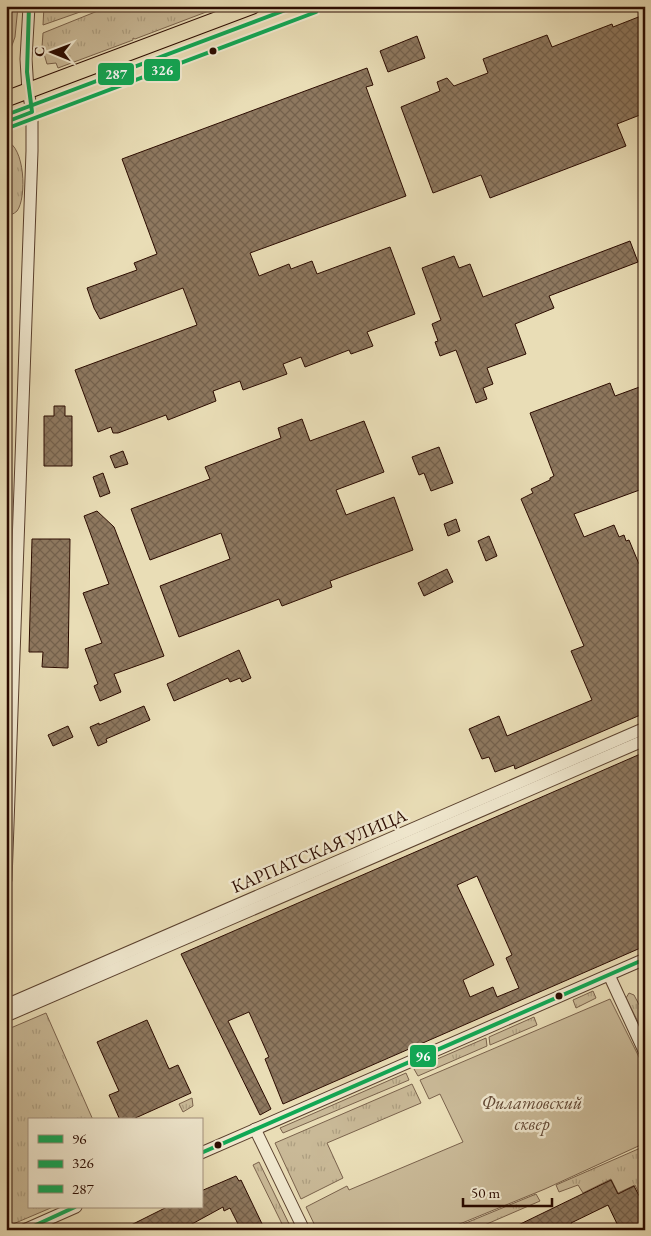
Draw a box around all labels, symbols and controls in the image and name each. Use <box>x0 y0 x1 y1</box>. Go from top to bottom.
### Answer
north arrow <box>28 28 78 78</box>
unlabelled marker <box>208 46 218 56</box>
text: С <box>30 47 48 57</box>
line badge: 326 <box>143 58 181 82</box>
text: 326 <box>151 61 174 79</box>
line badge: 287 <box>97 62 135 86</box>
text: 287 <box>105 65 128 83</box>
street label: КАРПАТСКАЯ УЛИЦА <box>228 803 410 898</box>
unlabelled marker <box>554 991 564 1001</box>
line badge: 96 <box>409 1044 437 1068</box>
text: 96 <box>416 1047 431 1065</box>
park label: Филатовский сквер <box>482 1091 582 1136</box>
legend <box>28 1118 202 1208</box>
text: 96 <box>72 1129 86 1148</box>
unlabelled marker <box>213 1140 223 1150</box>
text: 326 <box>72 1153 94 1172</box>
scale bar <box>463 1176 552 1208</box>
text: 287 <box>72 1179 94 1198</box>
text: 50 m <box>471 1183 500 1202</box>

